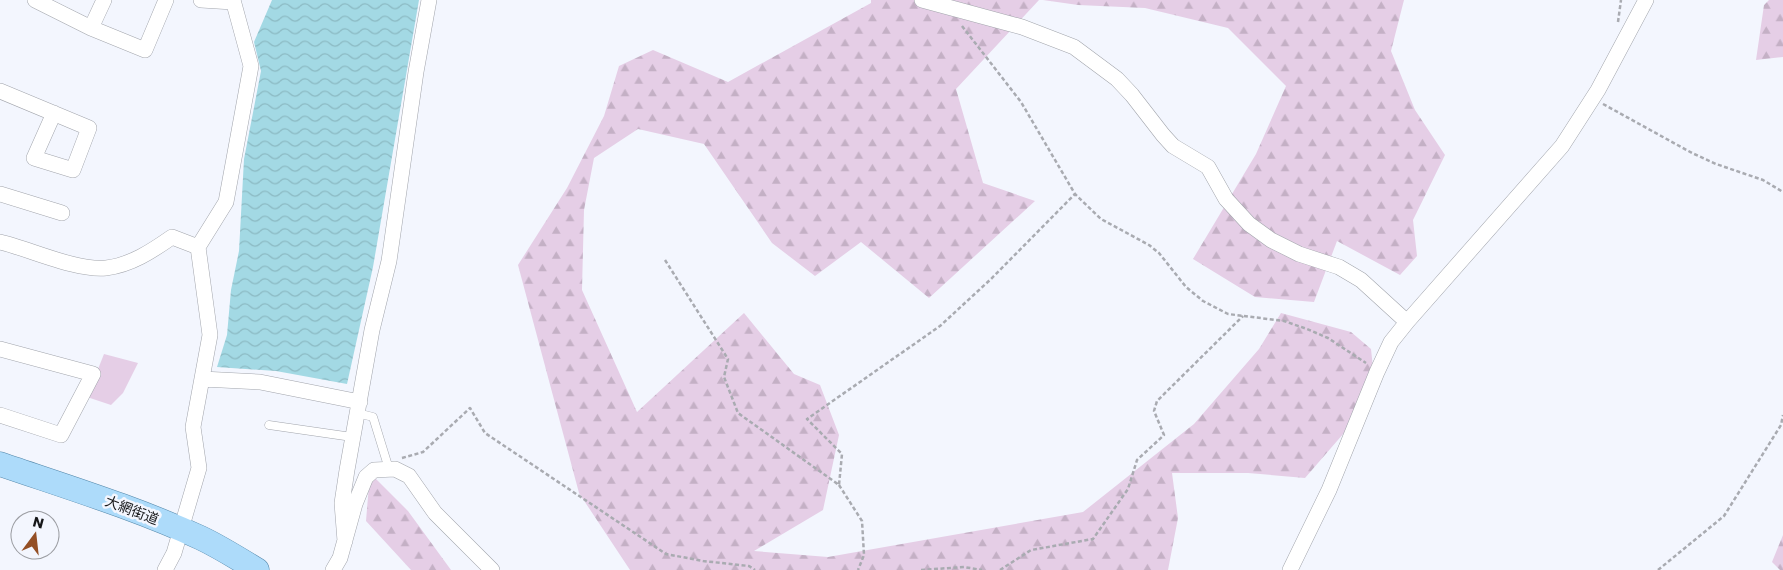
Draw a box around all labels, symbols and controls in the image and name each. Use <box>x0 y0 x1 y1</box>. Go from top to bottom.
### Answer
street label: 大網街道 <box>102 491 162 529</box>
north arrow <box>10 510 60 560</box>
text: N <box>31 511 46 533</box>

